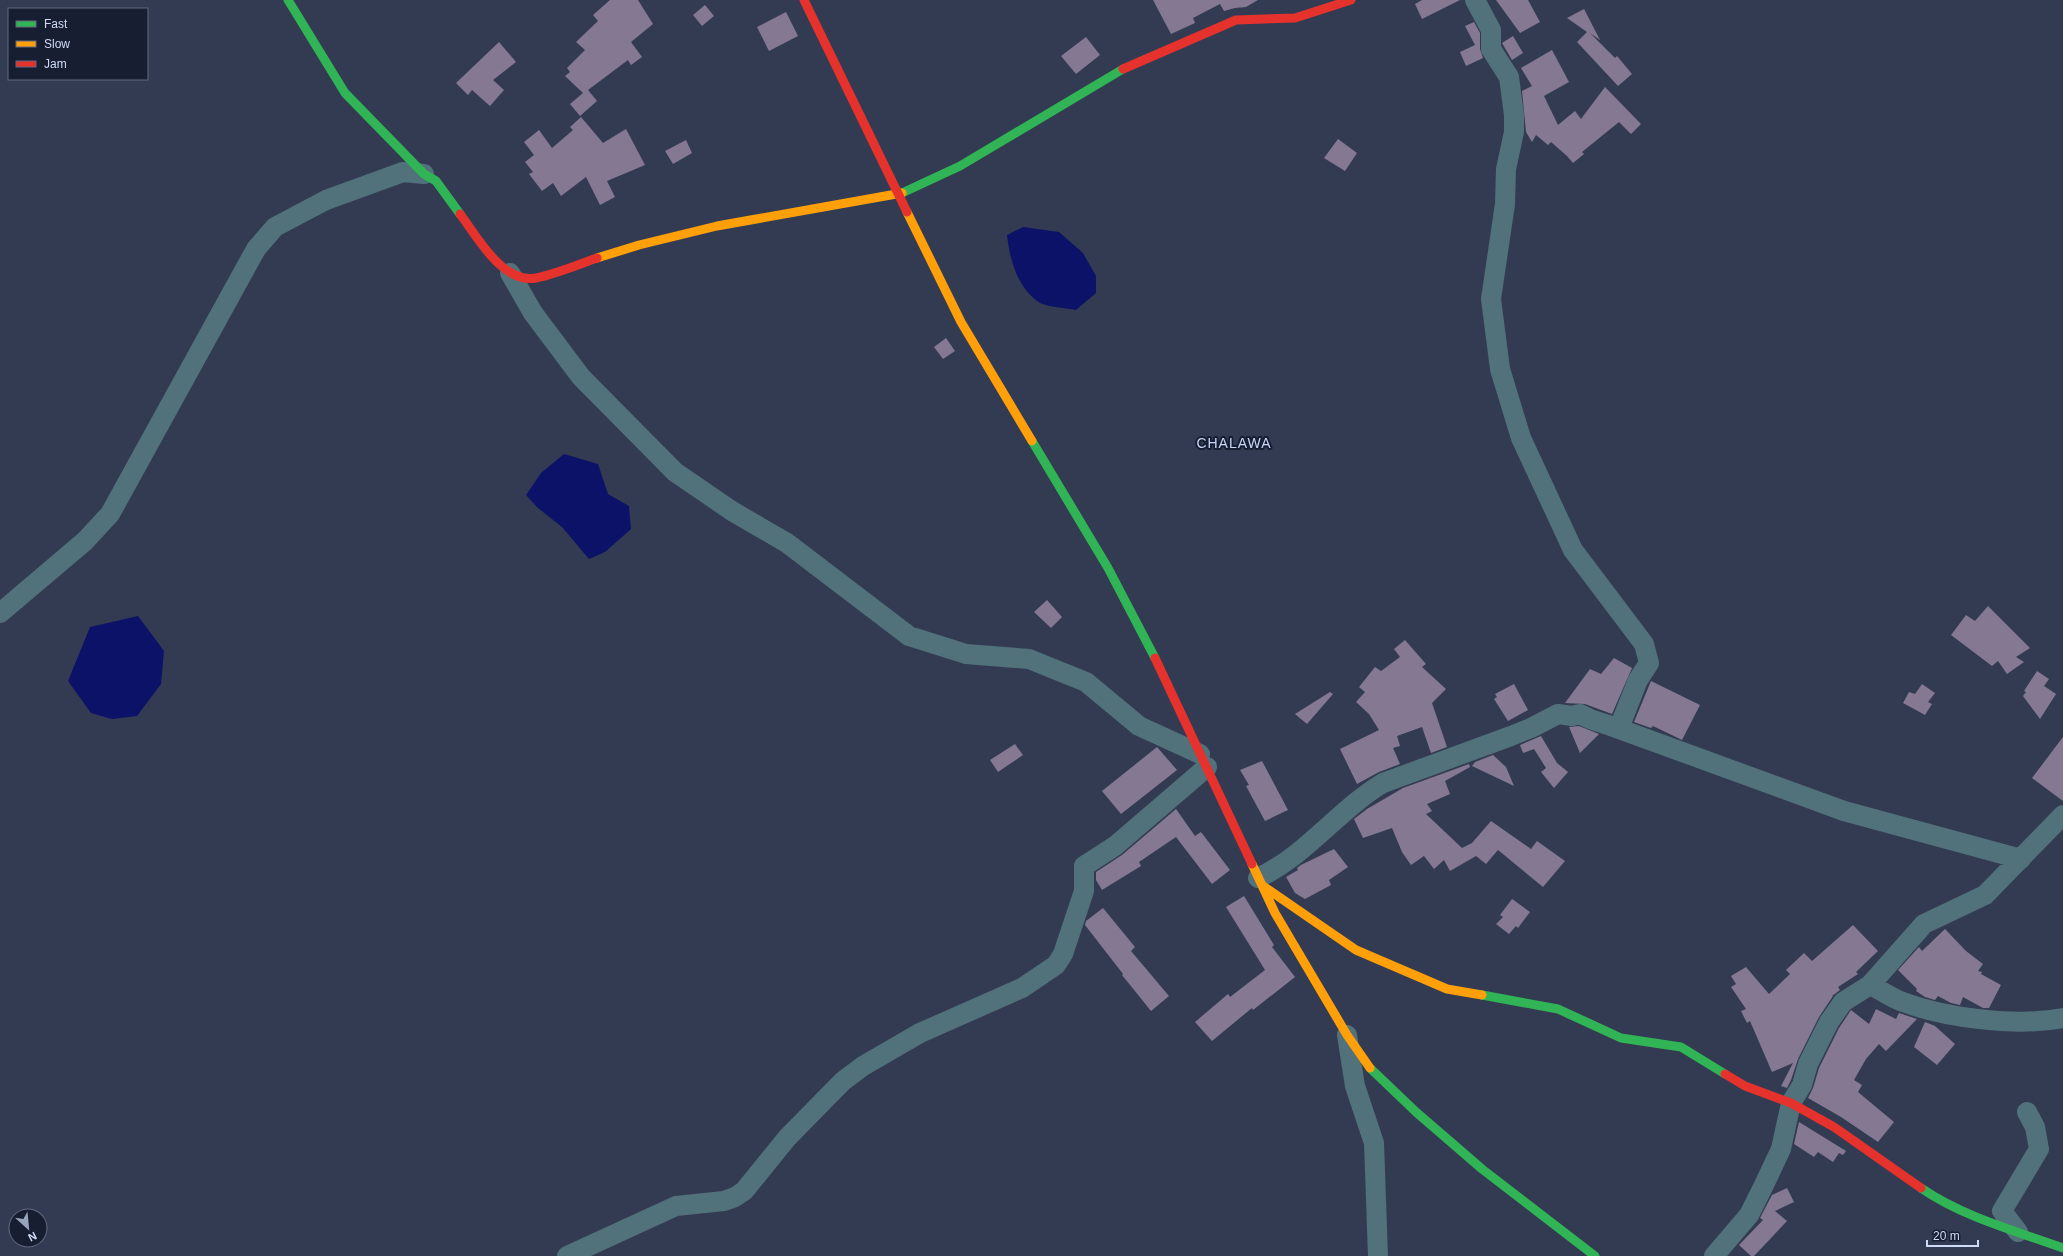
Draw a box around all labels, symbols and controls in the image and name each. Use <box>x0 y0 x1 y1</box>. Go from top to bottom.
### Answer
legend <box>8 8 148 80</box>
text: Fast <box>44 17 68 31</box>
text: Slow <box>44 37 70 51</box>
text: Jam <box>44 57 67 71</box>
district label: CHALAWA <box>1196 435 1272 451</box>
north arrow <box>8 1208 48 1248</box>
scale bar <box>1927 1222 1978 1248</box>
text: 20 m <box>1933 1229 1960 1243</box>
text: N <box>26 1230 39 1244</box>

